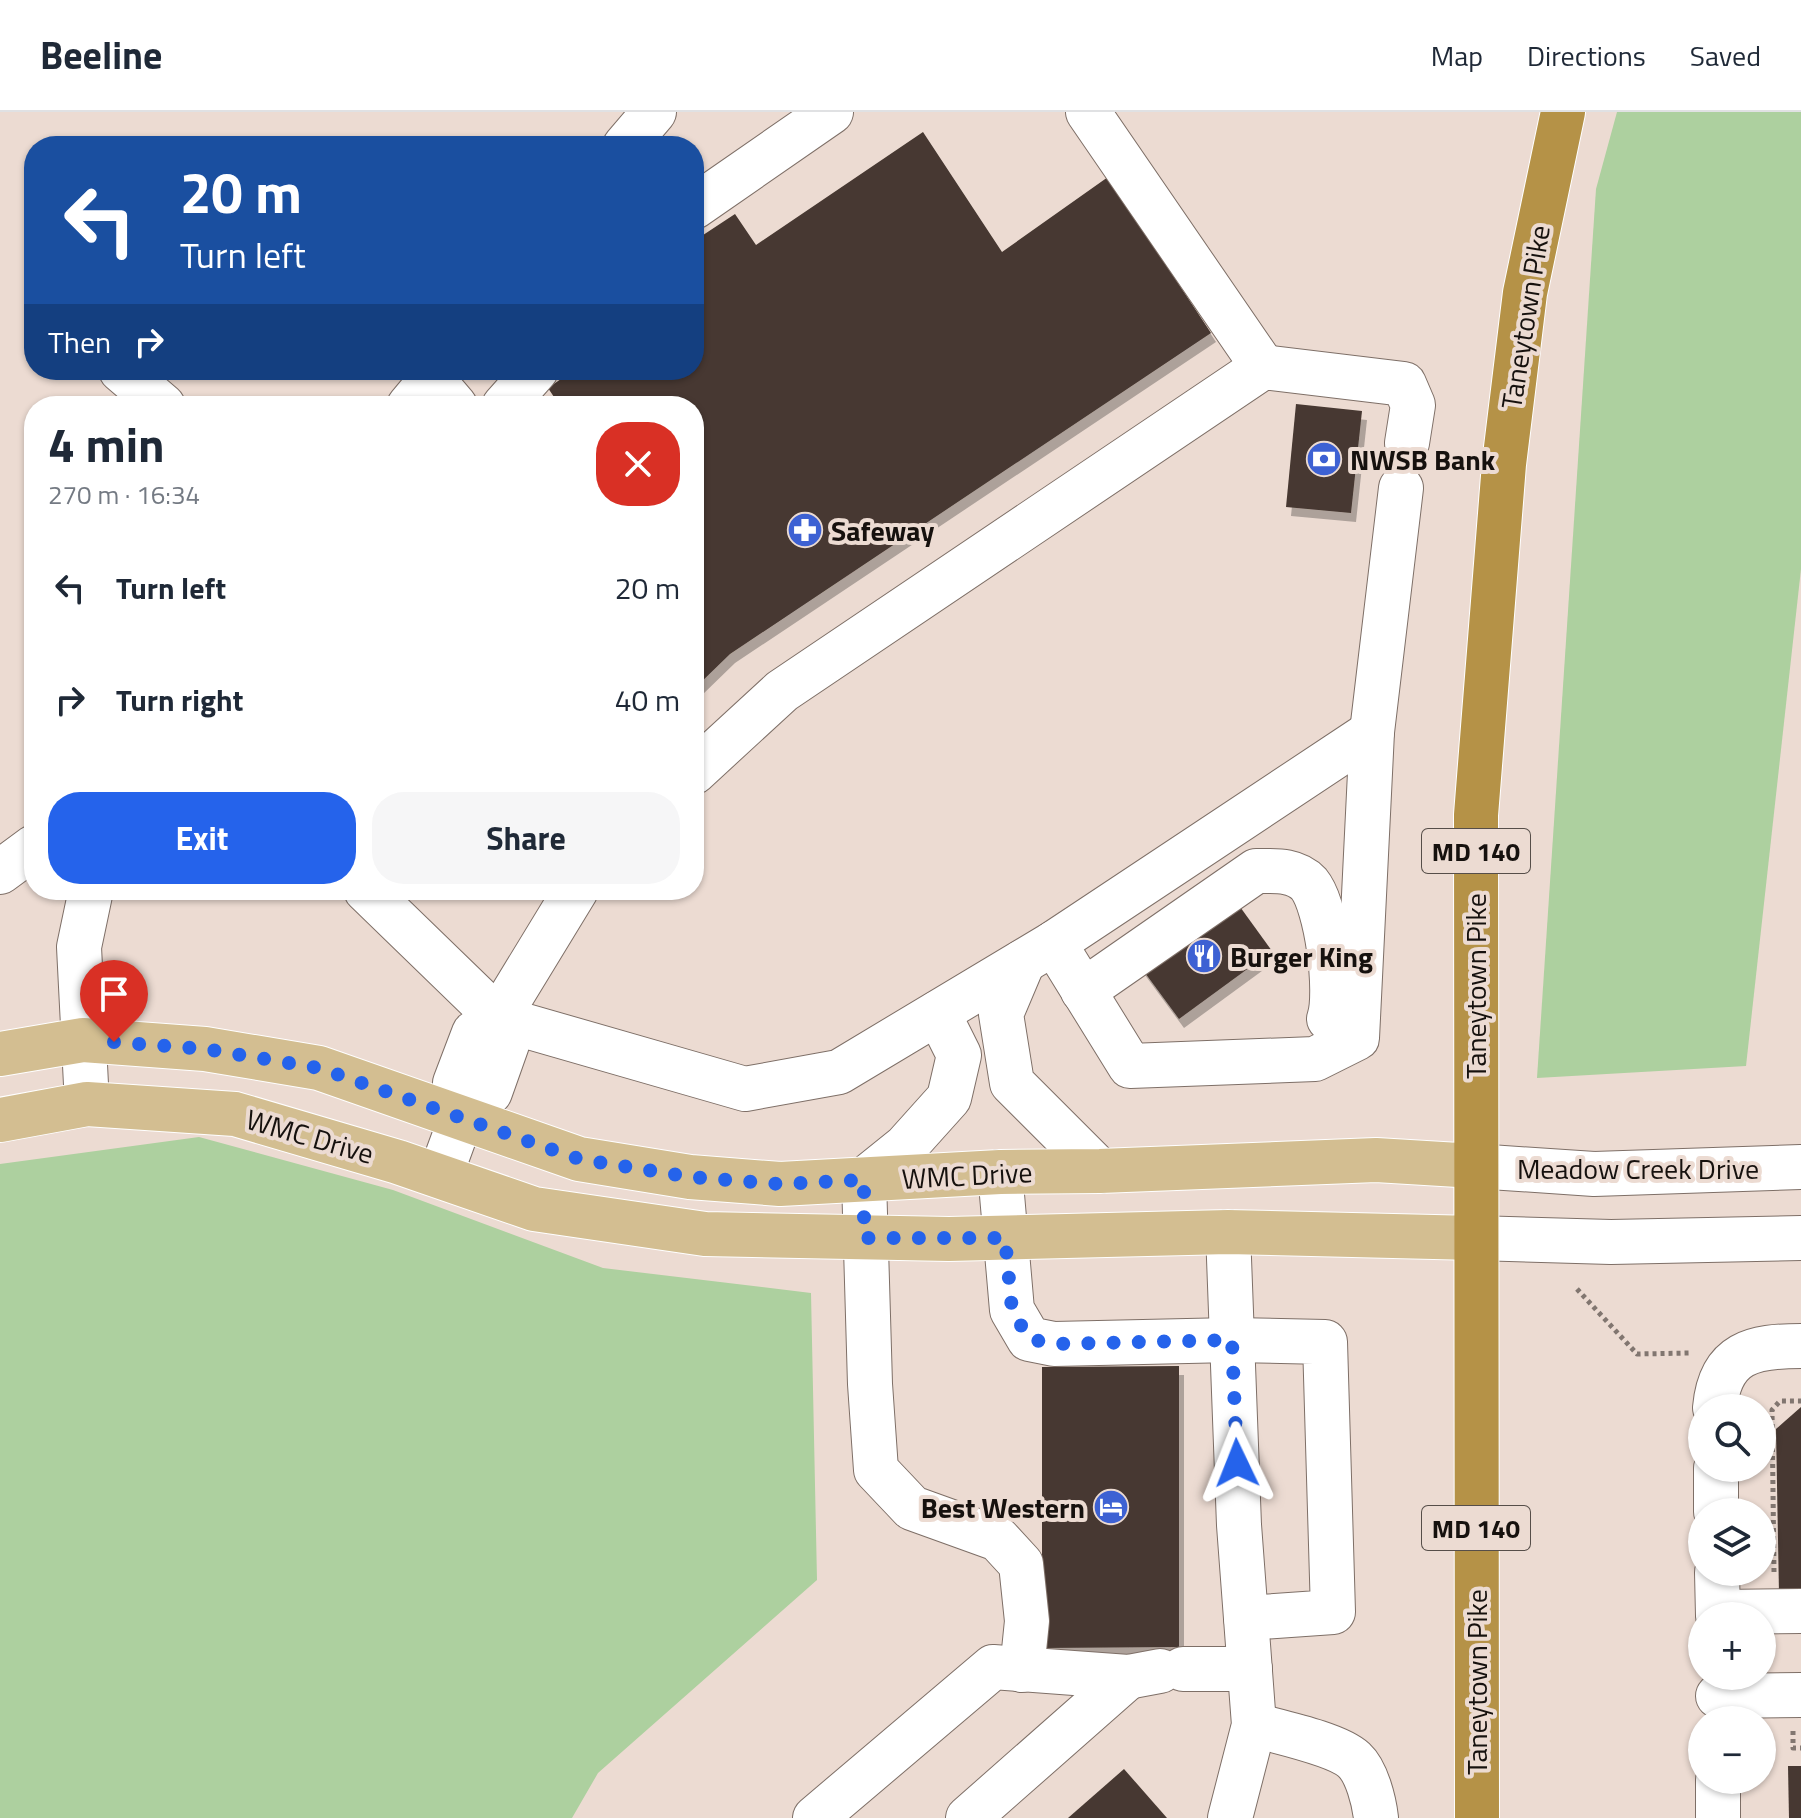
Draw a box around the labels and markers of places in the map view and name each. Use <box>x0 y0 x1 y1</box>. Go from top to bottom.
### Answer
place label: NWSB Bank <box>1350 438 1496 481</box>
bank icon: NWSB Bank <box>1305 440 1343 478</box>
place label: Safeway <box>831 509 934 552</box>
pharmacy icon: Safeway <box>786 511 824 549</box>
place label: Burger King <box>1230 935 1373 978</box>
restaurant icon: Burger King <box>1185 937 1223 975</box>
pin <box>80 960 148 1042</box>
place label: Best Western <box>921 1486 1085 1529</box>
hotel icon: Best Western <box>1092 1488 1130 1526</box>

